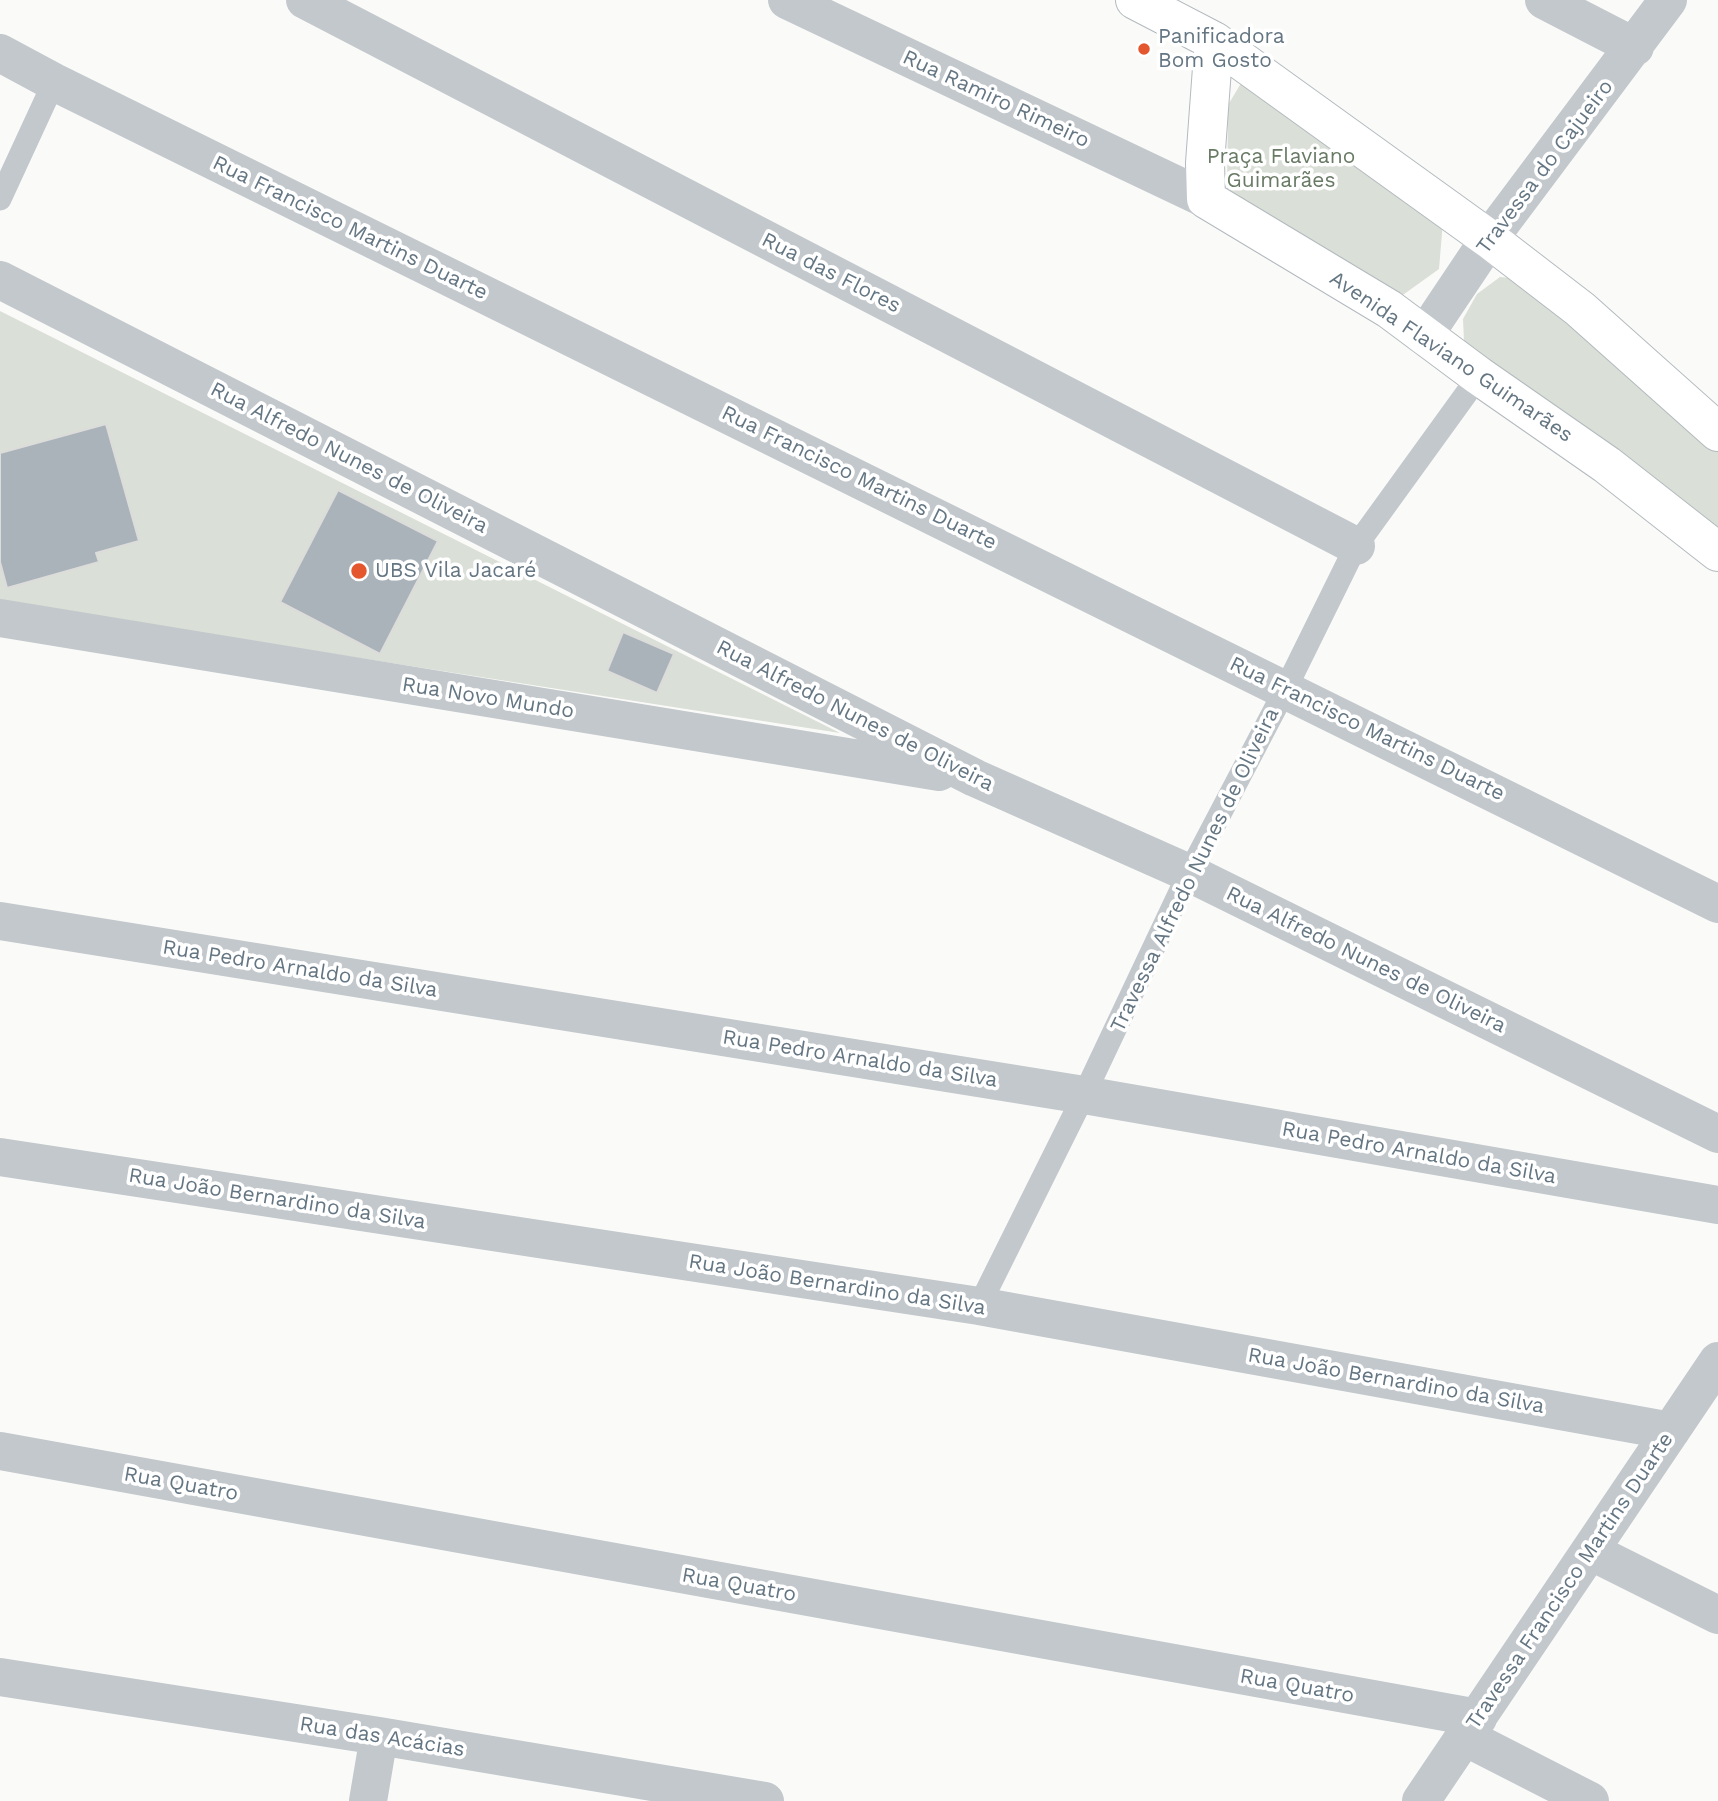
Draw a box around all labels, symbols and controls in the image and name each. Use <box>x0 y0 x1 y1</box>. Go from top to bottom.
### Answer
place label: Panificadora Bom Gosto <box>1158 24 1285 74</box>
marker: Panificadora Bom Gosto <box>1136 41 1152 57</box>
street label: Rua Ramiro Rimeiro <box>899 45 1093 153</box>
street label: Travessa do Cajueiro <box>1471 75 1619 259</box>
park label: Praça Flaviano Guimarães <box>1207 144 1355 194</box>
street label: Rua Francisco Martins Duarte <box>208 150 492 306</box>
street label: Rua das Flores <box>757 227 905 319</box>
street label: Avenida Flaviano Guimarães <box>1325 266 1577 448</box>
street label: Rua Alfredo Nunes de Oliveira <box>206 377 492 539</box>
street label: Rua Francisco Martins Duarte <box>717 400 1001 556</box>
place label: UBS Vila Jacaré <box>375 558 536 584</box>
marker: UBS Vila Jacaré <box>349 561 369 581</box>
street label: Rua Alfredo Nunes de Oliveira <box>712 635 998 797</box>
street label: Rua Francisco Martins Duarte <box>1225 651 1509 807</box>
street label: Rua Novo Mundo <box>400 672 576 724</box>
street label: Travessa Alfredo Nunes de Oliveira <box>1105 704 1285 1036</box>
street label: Rua Alfredo Nunes de Oliveira <box>1222 881 1510 1039</box>
street label: Rua Pedro Arnaldo da Silva <box>161 935 439 1003</box>
street label: Rua Pedro Arnaldo da Silva <box>721 1025 999 1093</box>
street label: Rua Pedro Arnaldo da Silva <box>1280 1116 1558 1190</box>
street label: Rua João Bernardino da Silva <box>127 1163 427 1235</box>
street label: Rua João Bernardino da Silva <box>687 1249 987 1321</box>
street label: Rua João Bernardino da Silva <box>1246 1343 1546 1419</box>
street label: Travessa Francisco Martins Duarte <box>1461 1428 1679 1734</box>
street label: Rua Quatro <box>122 1462 240 1506</box>
street label: Rua Quatro <box>680 1563 798 1607</box>
street label: Rua Quatro <box>1238 1664 1356 1708</box>
street label: Rua das Acácias <box>298 1712 466 1762</box>

